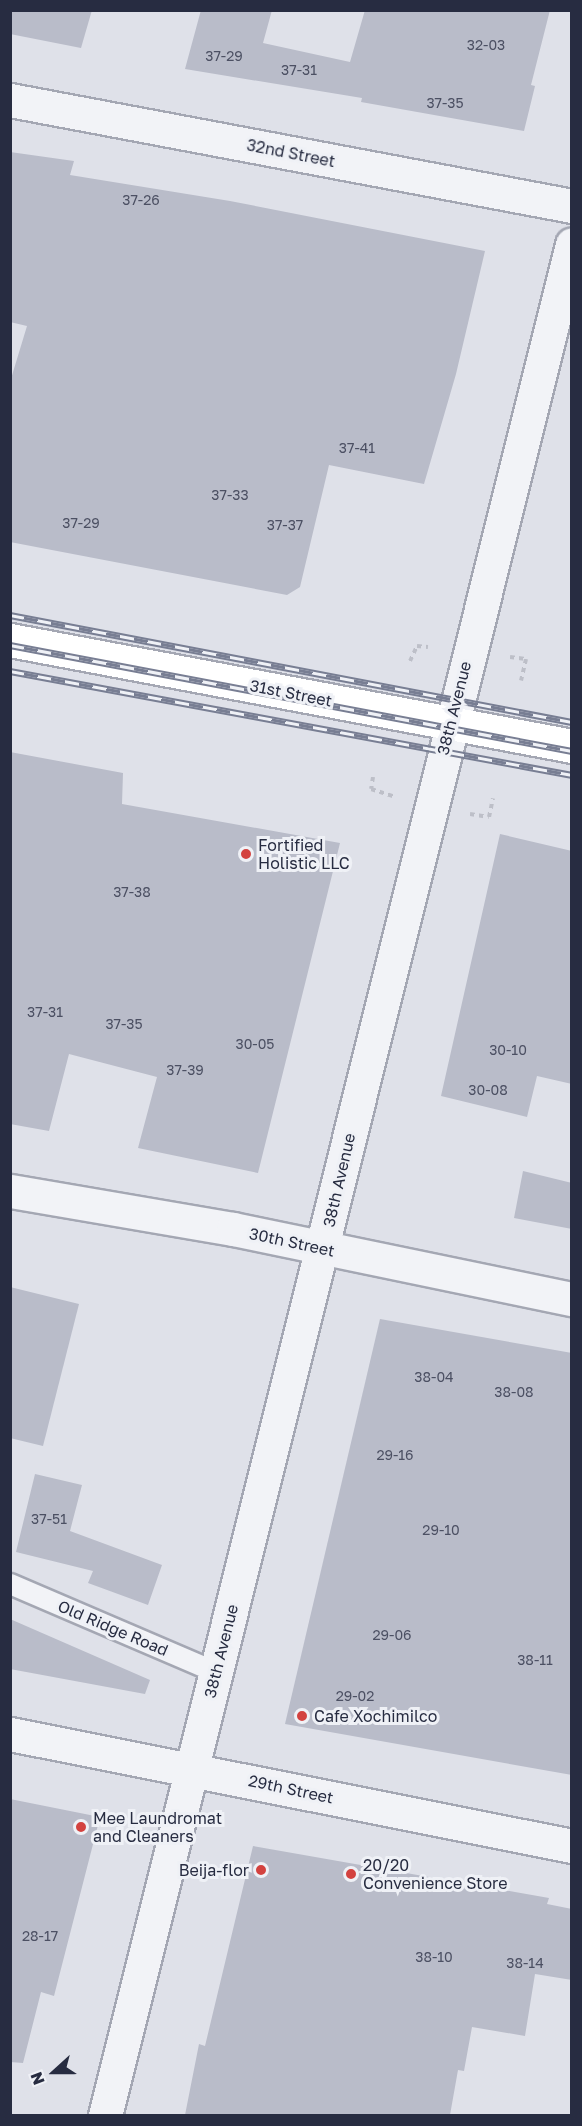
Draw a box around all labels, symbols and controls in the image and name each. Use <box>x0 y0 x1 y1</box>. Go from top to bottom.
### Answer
house number: 32-03 <box>467 37 505 53</box>
house number: 37-29 <box>205 48 243 64</box>
house number: 37-31 <box>281 62 317 78</box>
house number: 37-35 <box>426 95 464 111</box>
street label: 32nd Street <box>245 135 337 171</box>
house number: 37-26 <box>122 192 160 208</box>
house number: 37-41 <box>339 440 375 456</box>
house number: 37-33 <box>211 487 249 503</box>
house number: 37-29 <box>62 515 100 531</box>
house number: 37-37 <box>267 517 303 533</box>
street label: 38th Avenue <box>433 659 475 757</box>
street label: 31st Street <box>248 676 334 710</box>
place label: Fortified Holistic LLC <box>258 835 350 873</box>
marker: Fortified Holistic LLC <box>239 847 253 861</box>
house number: 37-38 <box>113 884 151 900</box>
house number: 37-31 <box>27 1004 63 1020</box>
house number: 37-35 <box>105 1016 143 1032</box>
house number: 30-05 <box>236 1036 274 1052</box>
house number: 30-10 <box>489 1042 527 1058</box>
house number: 37-39 <box>166 1062 204 1078</box>
house number: 30-08 <box>468 1082 508 1098</box>
street label: 38th Avenue <box>319 1131 359 1229</box>
street label: 30th Street <box>248 1224 336 1260</box>
house number: 38-04 <box>414 1369 454 1385</box>
house number: 38-08 <box>494 1384 534 1400</box>
house number: 29-16 <box>376 1447 414 1463</box>
house number: 37-51 <box>31 1511 67 1527</box>
house number: 29-10 <box>422 1522 460 1538</box>
street label: Old Ridge Road <box>55 1596 171 1660</box>
street label: 38th Avenue <box>200 1602 242 1700</box>
house number: 29-06 <box>372 1627 412 1643</box>
house number: 38-11 <box>517 1652 553 1668</box>
house number: 29-02 <box>336 1688 374 1704</box>
place label: Cafe Xochimilco <box>314 1706 437 1726</box>
marker: Cafe Xochimilco <box>295 1709 309 1723</box>
street label: 29th Street <box>247 1771 335 1807</box>
place label: Mee Laundromat and Cleaners <box>93 1808 222 1846</box>
marker: Mee Laundromat and Cleaners <box>74 1820 88 1834</box>
place label: 20/20 Convenience Store <box>363 1855 507 1893</box>
place label: Beija-flor <box>179 1860 249 1880</box>
marker: Beija-flor <box>254 1863 268 1877</box>
marker: 20/20 Convenience Store <box>344 1867 358 1881</box>
house number: 28-17 <box>22 1928 58 1944</box>
house number: 38-10 <box>415 1949 453 1965</box>
house number: 38-14 <box>506 1955 544 1971</box>
north arrow <box>24 2042 84 2102</box>
text: N <box>26 2069 49 2088</box>

